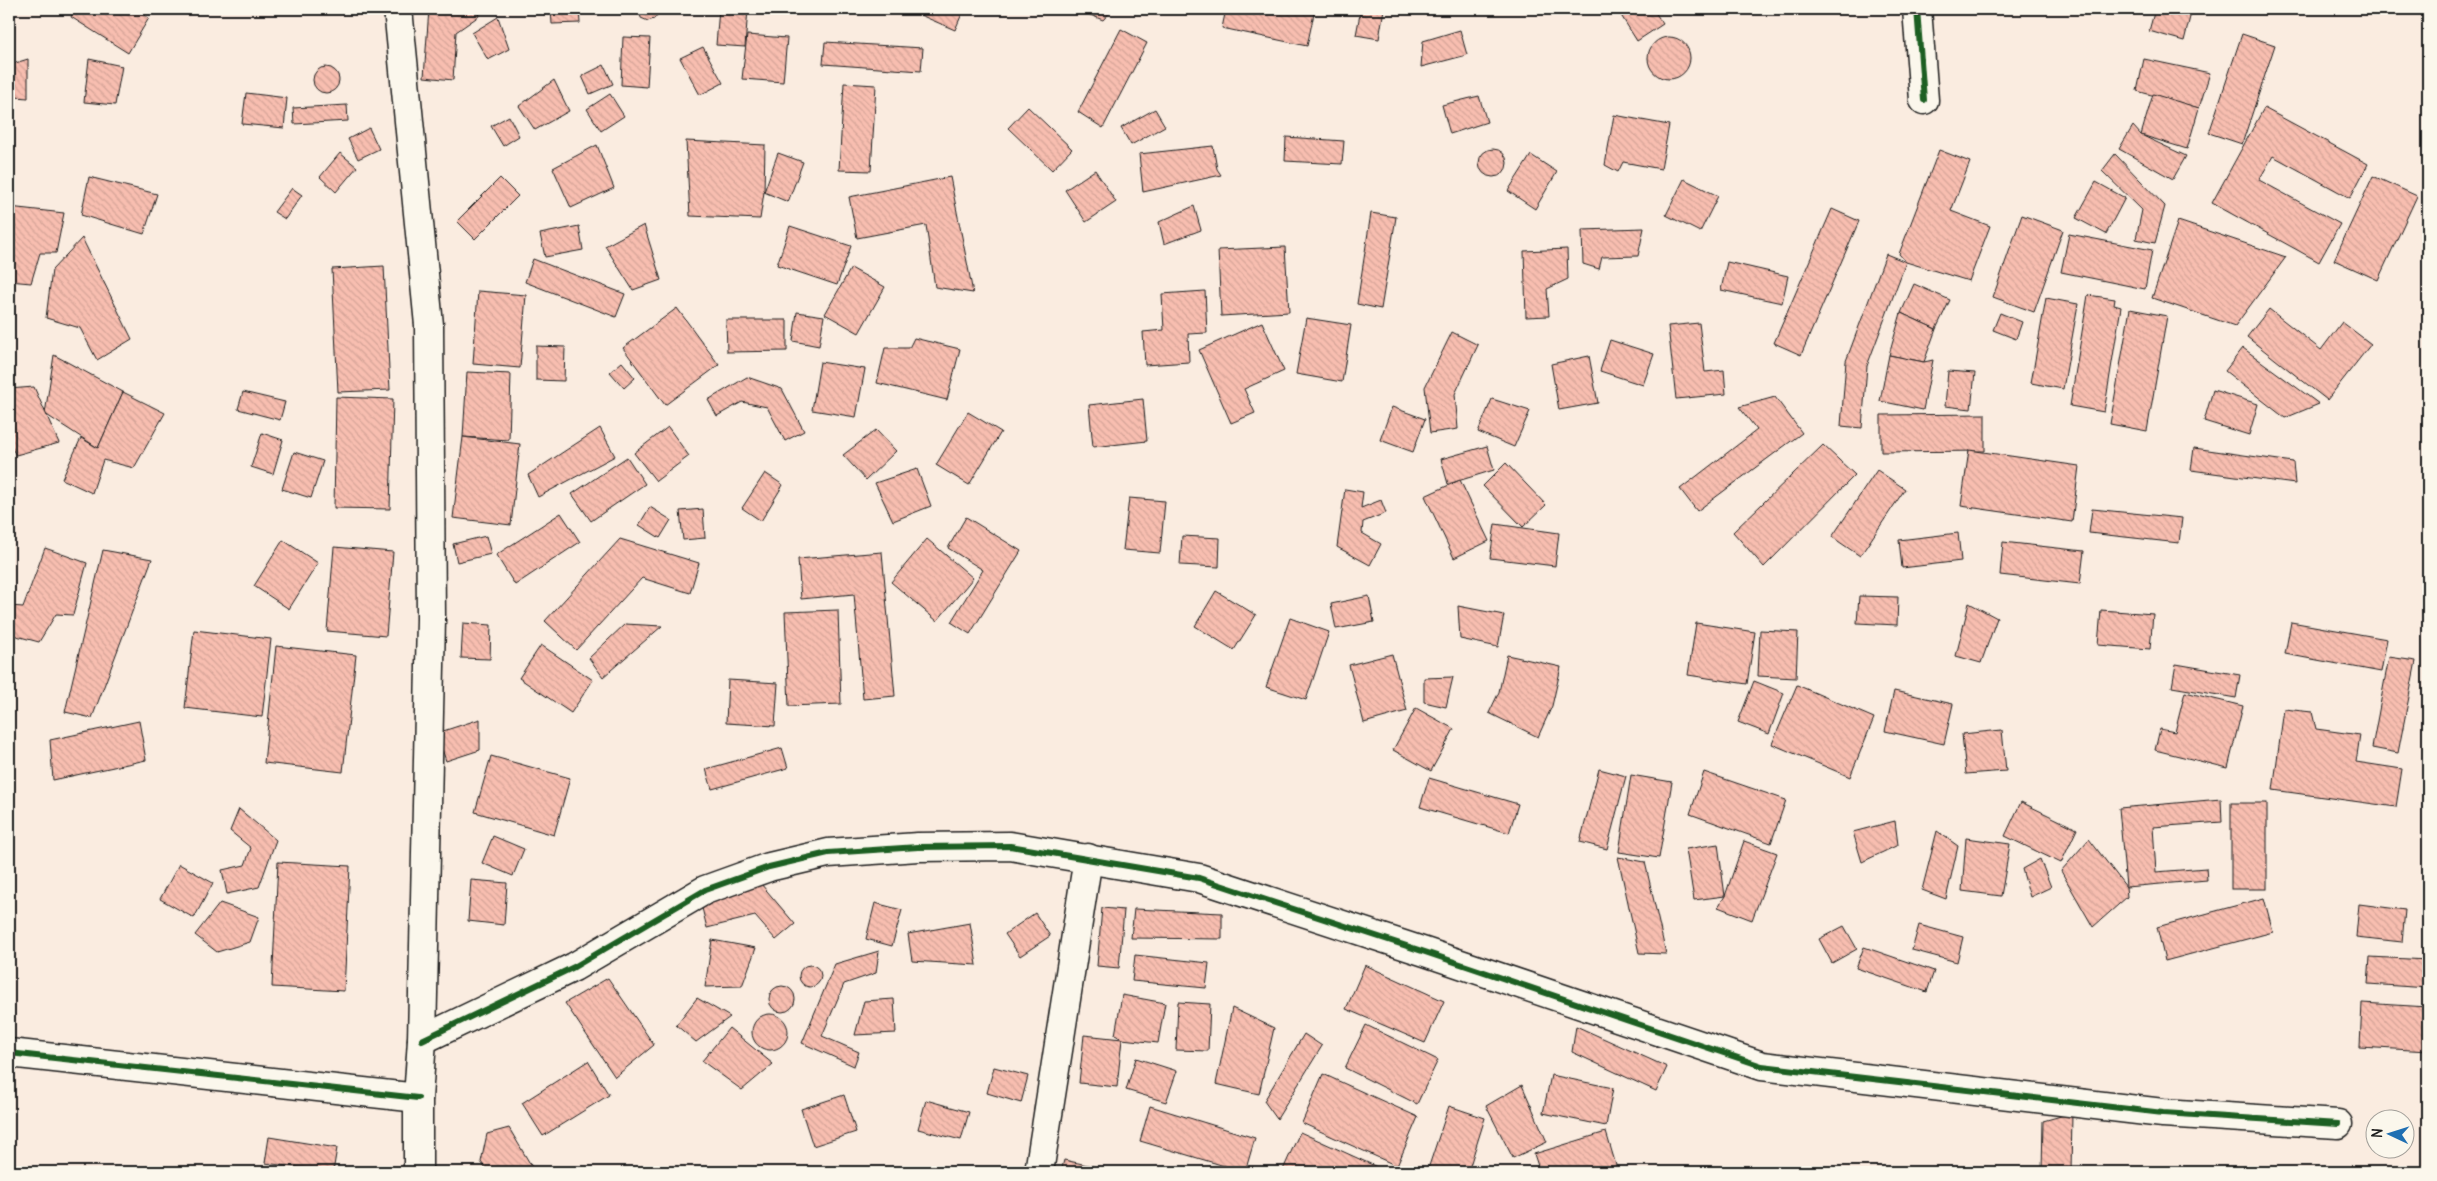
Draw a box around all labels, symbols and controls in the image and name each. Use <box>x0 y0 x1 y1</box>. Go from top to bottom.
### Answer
north arrow <box>2364 1108 2414 1158</box>
text: N <box>2368 1128 2386 1139</box>

